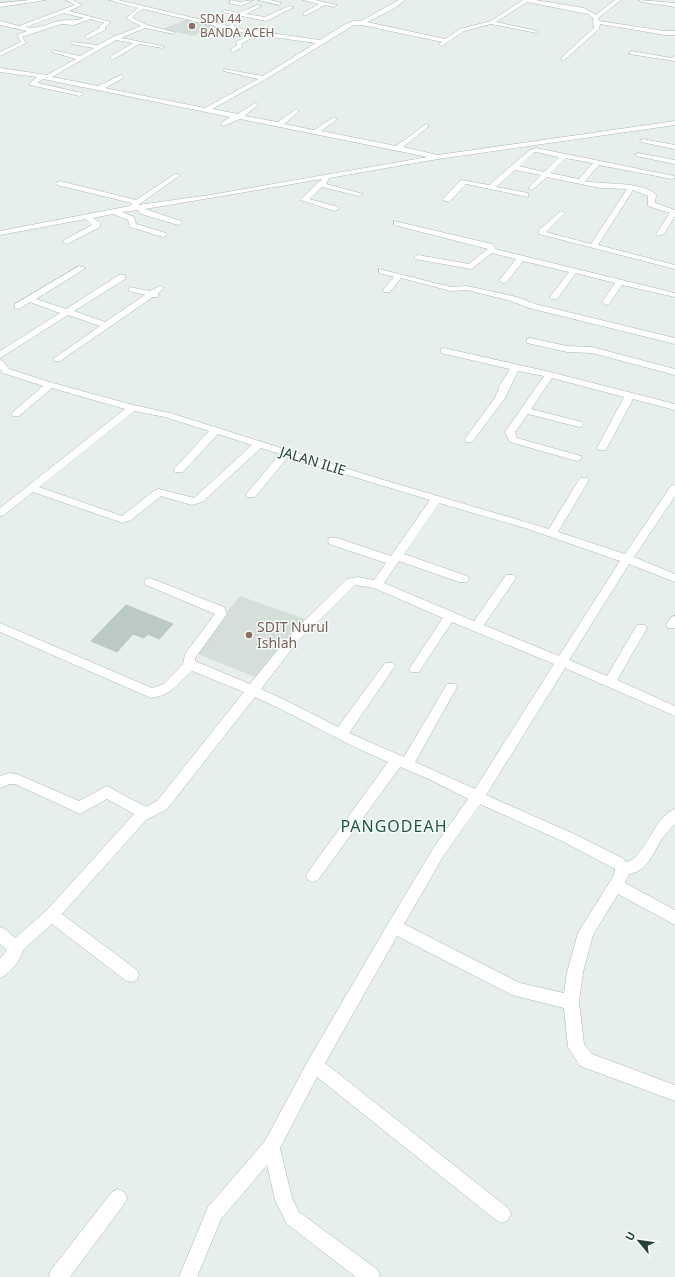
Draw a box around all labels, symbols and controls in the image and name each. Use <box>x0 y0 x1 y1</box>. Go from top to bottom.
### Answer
place label: SDN 44 BANDA ACEH <box>200 10 274 41</box>
marker: SDN 44 BANDA ACEH <box>187 21 197 31</box>
street label: JALAN ILIE <box>276 441 348 480</box>
place label: SDIT Nurul Ishlah <box>257 617 328 652</box>
marker: SDIT Nurul Ishlah <box>244 630 254 640</box>
district label: PANGODEAH <box>340 815 448 837</box>
north arrow <box>619 1221 659 1261</box>
text: U <box>621 1229 638 1243</box>

